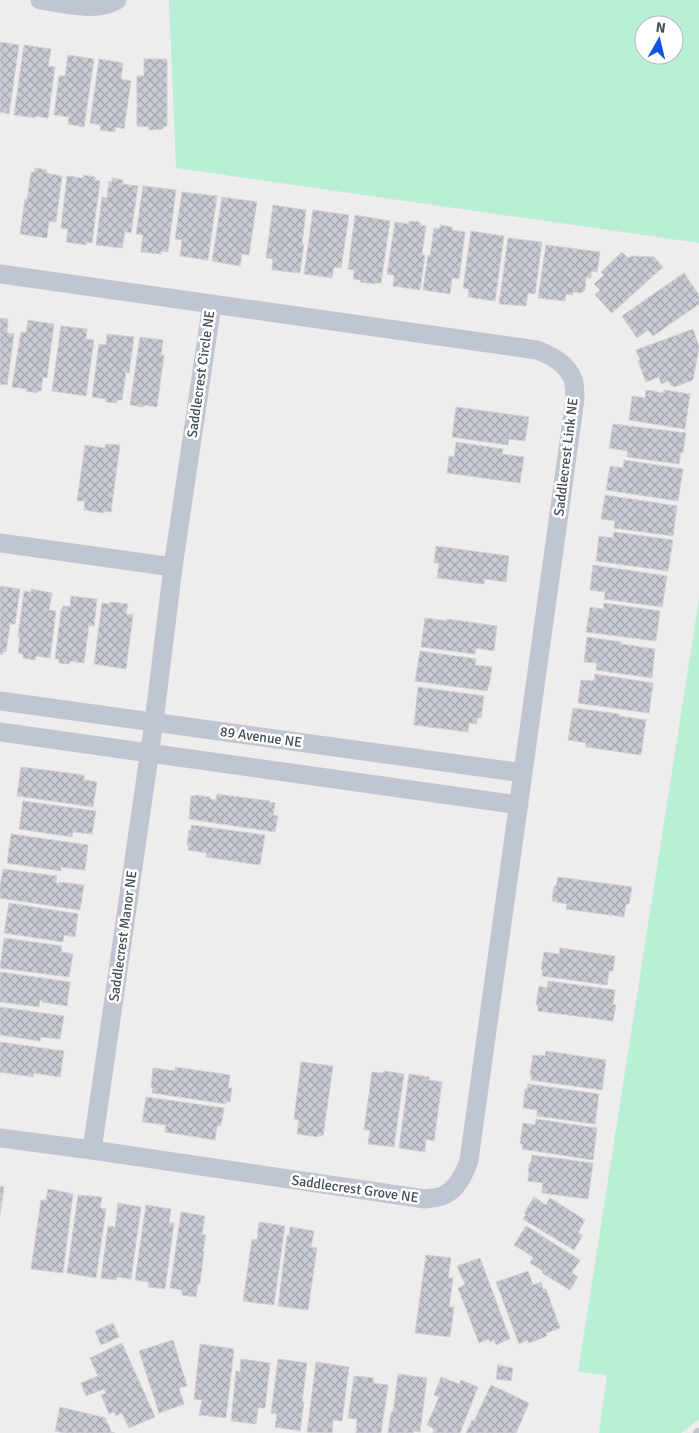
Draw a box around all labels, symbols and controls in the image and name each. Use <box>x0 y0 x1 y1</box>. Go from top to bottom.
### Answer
north arrow <box>634 15 684 65</box>
text: N <box>655 19 667 37</box>
street label: Saddlecrest Circle NE <box>184 309 218 439</box>
street label: Saddlecrest Link NE <box>550 397 582 517</box>
street label: 89 Avenue NE <box>219 723 303 751</box>
street label: Saddlecrest Manor NE <box>105 869 141 1003</box>
street label: Saddlecrest Grove NE <box>290 1172 420 1206</box>

